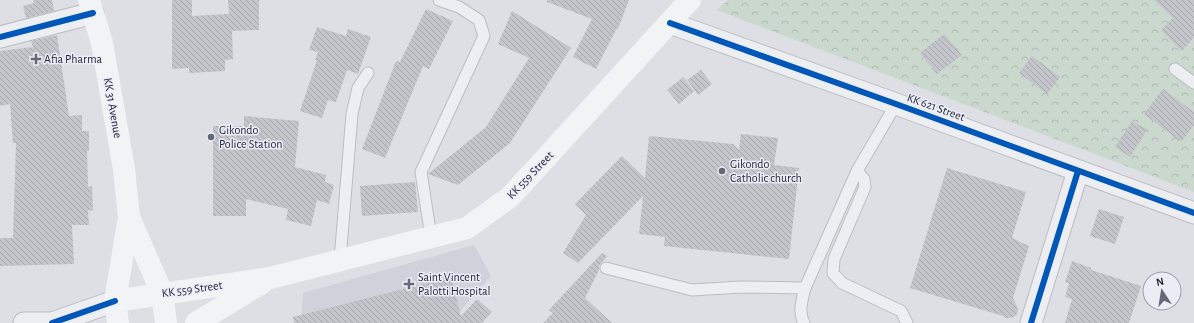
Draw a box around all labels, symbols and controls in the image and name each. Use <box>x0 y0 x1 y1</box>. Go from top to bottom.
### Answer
place label: Afia Pharma <box>44 53 103 65</box>
marker: Afia Pharma <box>31 54 41 64</box>
street label: KK 31 Avenue <box>102 77 124 139</box>
street label: KK 621 Street <box>905 91 967 123</box>
place label: Gikondo Police Station <box>219 124 282 150</box>
marker: Gikondo Police Station <box>206 132 216 142</box>
street label: KK 559 Street <box>504 149 556 201</box>
place label: Gikondo Catholic church <box>730 158 802 184</box>
marker: Gikondo Catholic church <box>717 166 727 176</box>
place label: Saint Vincent Palotti Hospital <box>418 271 491 297</box>
north arrow <box>1142 271 1182 311</box>
text: N <box>1155 276 1165 288</box>
marker: Saint Vincent Palotti Hospital <box>403 278 415 290</box>
street label: KK 559 Street <box>161 279 223 299</box>

